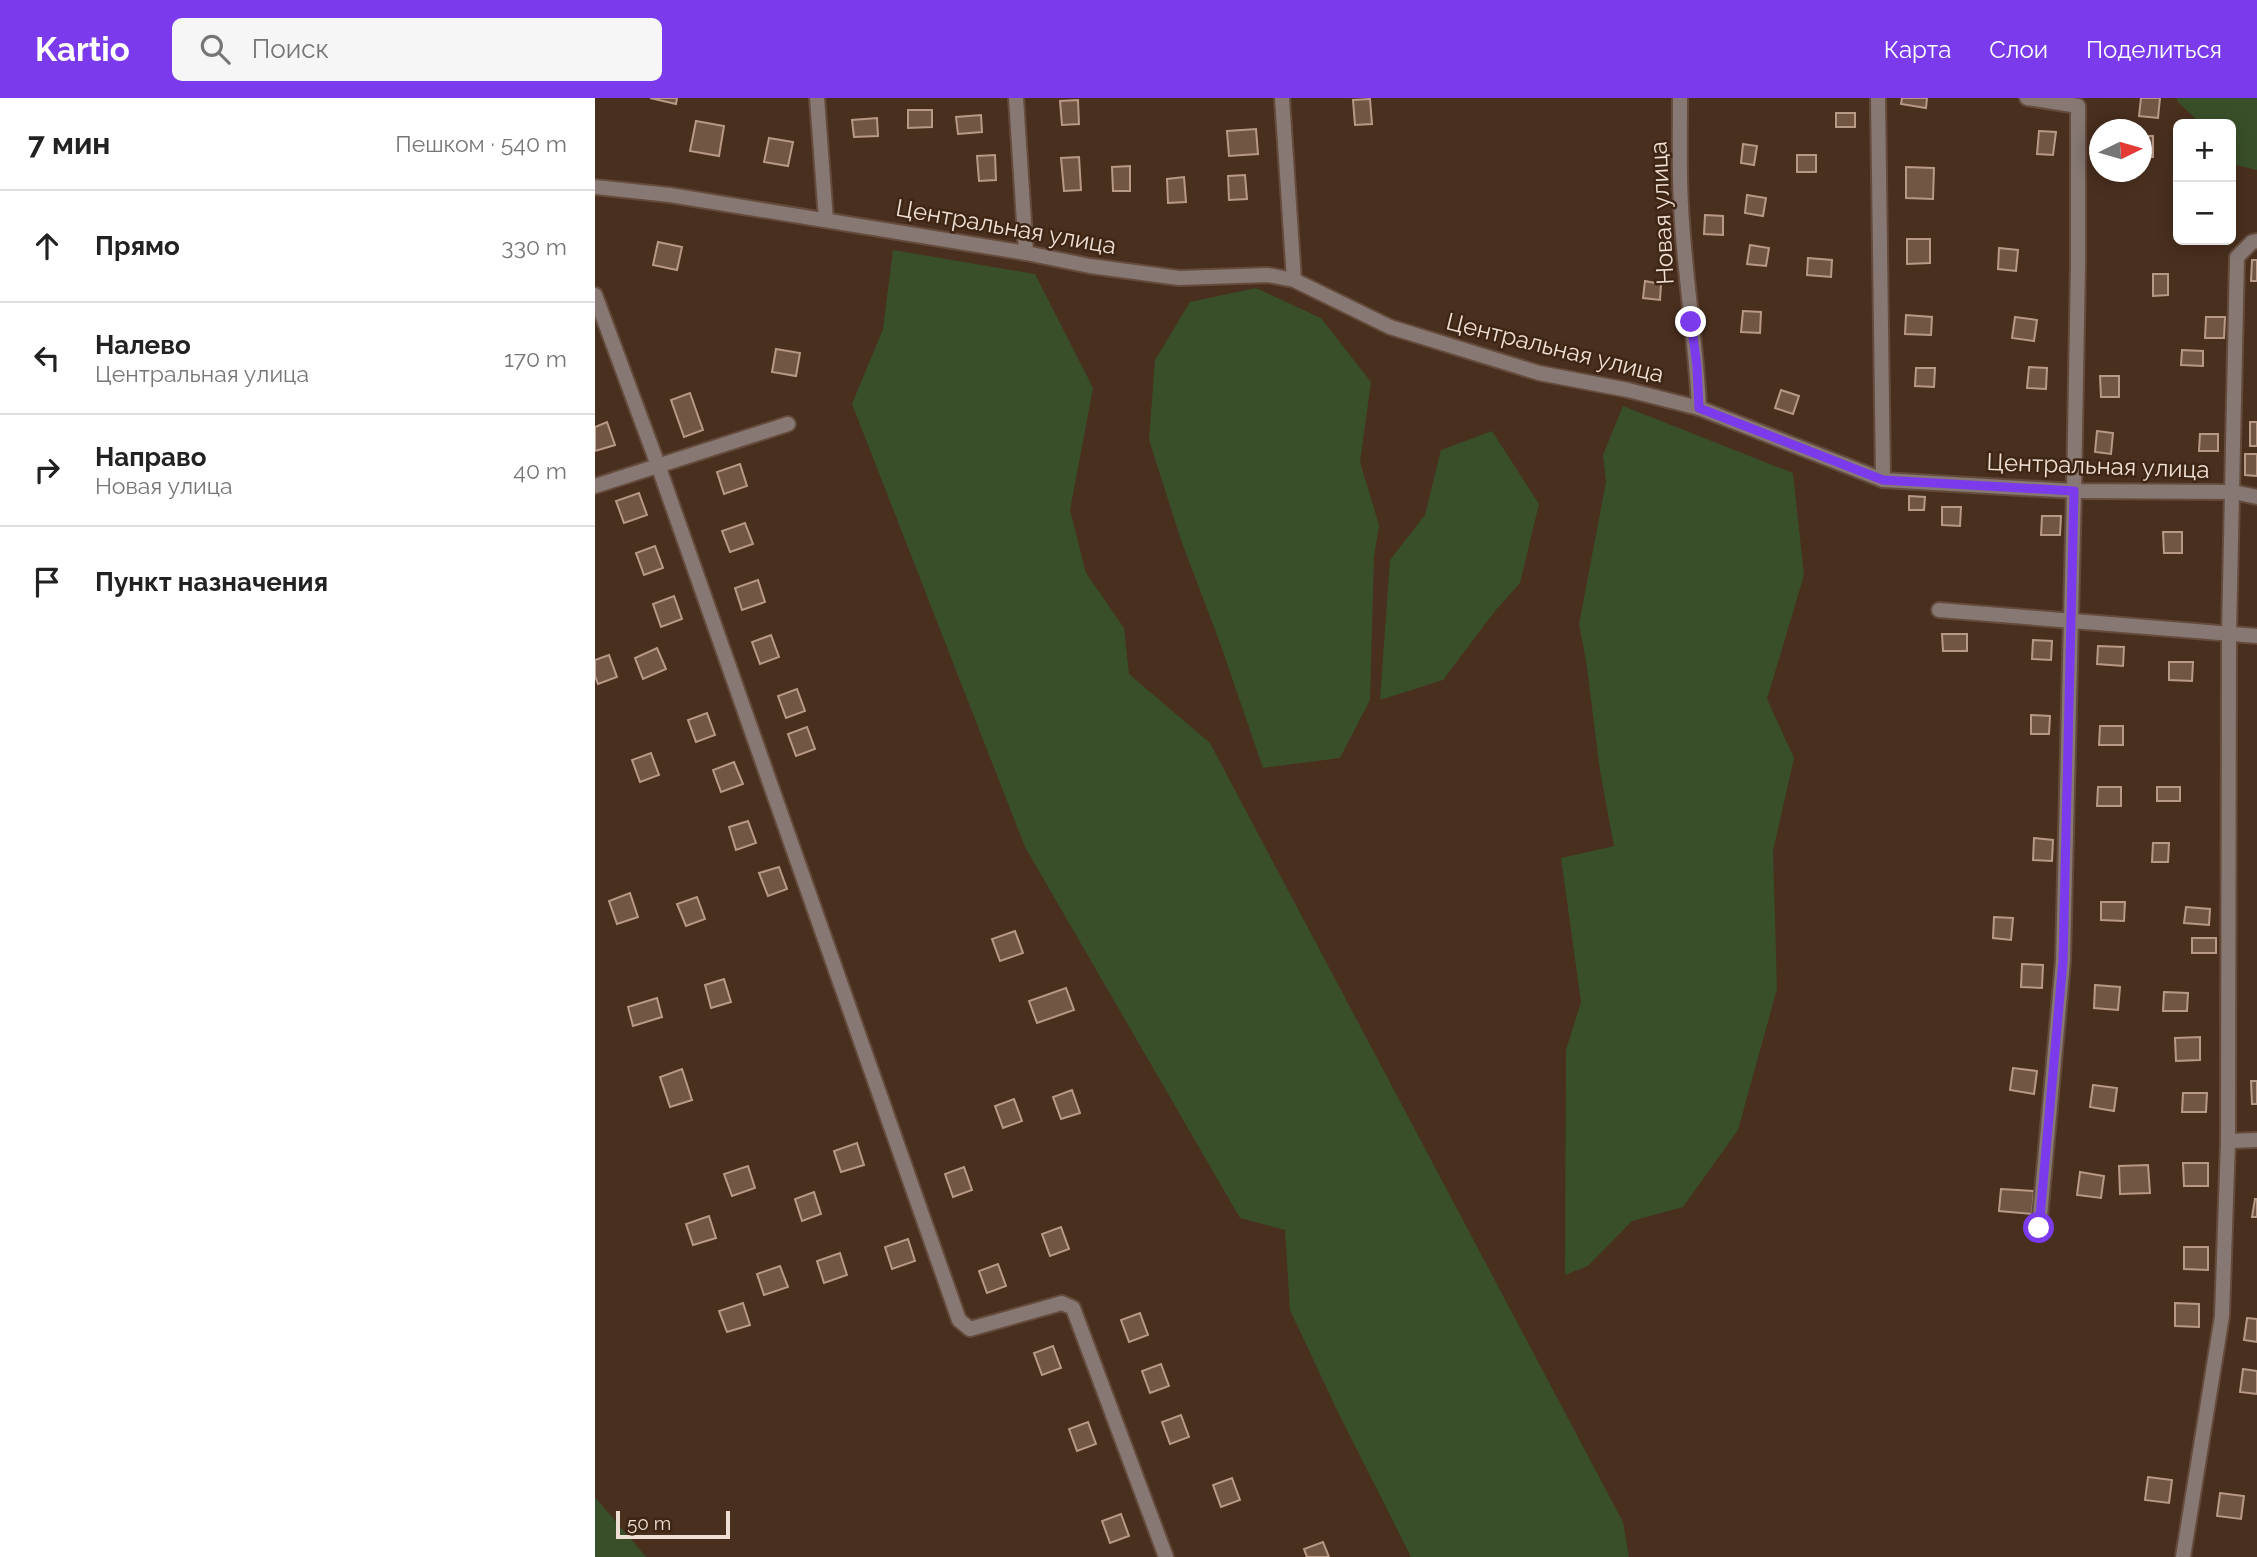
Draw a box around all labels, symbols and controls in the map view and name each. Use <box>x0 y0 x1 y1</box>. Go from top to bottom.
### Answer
search box <box>172 18 662 81</box>
text: Kartio <box>35 30 130 69</box>
icon: search <box>196 30 234 68</box>
text: Поиск <box>252 34 329 64</box>
text: Карта <box>1884 35 1951 64</box>
text: Слои <box>1989 35 2048 64</box>
text: Поделиться <box>2086 35 2222 64</box>
north arrow <box>2089 119 2152 182</box>
map controls <box>2173 119 2236 245</box>
button: + <box>2173 119 2236 182</box>
text: 7 мин <box>28 126 110 161</box>
text: Пешком · 540 m <box>395 130 567 157</box>
street label: Новая улица <box>1643 141 1680 285</box>
button: − <box>2173 182 2236 245</box>
street label: Центральная улица <box>894 193 1119 260</box>
icon: ahead <box>28 227 66 265</box>
text: Прямо <box>95 231 180 261</box>
text: 330 m <box>501 233 567 260</box>
street label: Центральная улица <box>1443 306 1667 389</box>
route end <box>1675 306 1706 337</box>
text: Налево <box>95 330 191 360</box>
icon: left <box>28 339 66 377</box>
text: 170 m <box>504 345 567 372</box>
text: Центральная улица <box>95 360 309 387</box>
text: Направо <box>95 442 206 472</box>
street label: Центральная улица <box>1986 447 2210 484</box>
icon: right <box>28 451 66 489</box>
text: 40 m <box>513 457 567 484</box>
text: Новая улица <box>95 472 233 499</box>
icon: arrive <box>28 563 66 601</box>
text: Пункт назначения <box>95 567 328 597</box>
route start <box>2023 1212 2054 1243</box>
scale bar <box>616 1508 730 1540</box>
text: 50 m <box>627 1512 671 1534</box>

